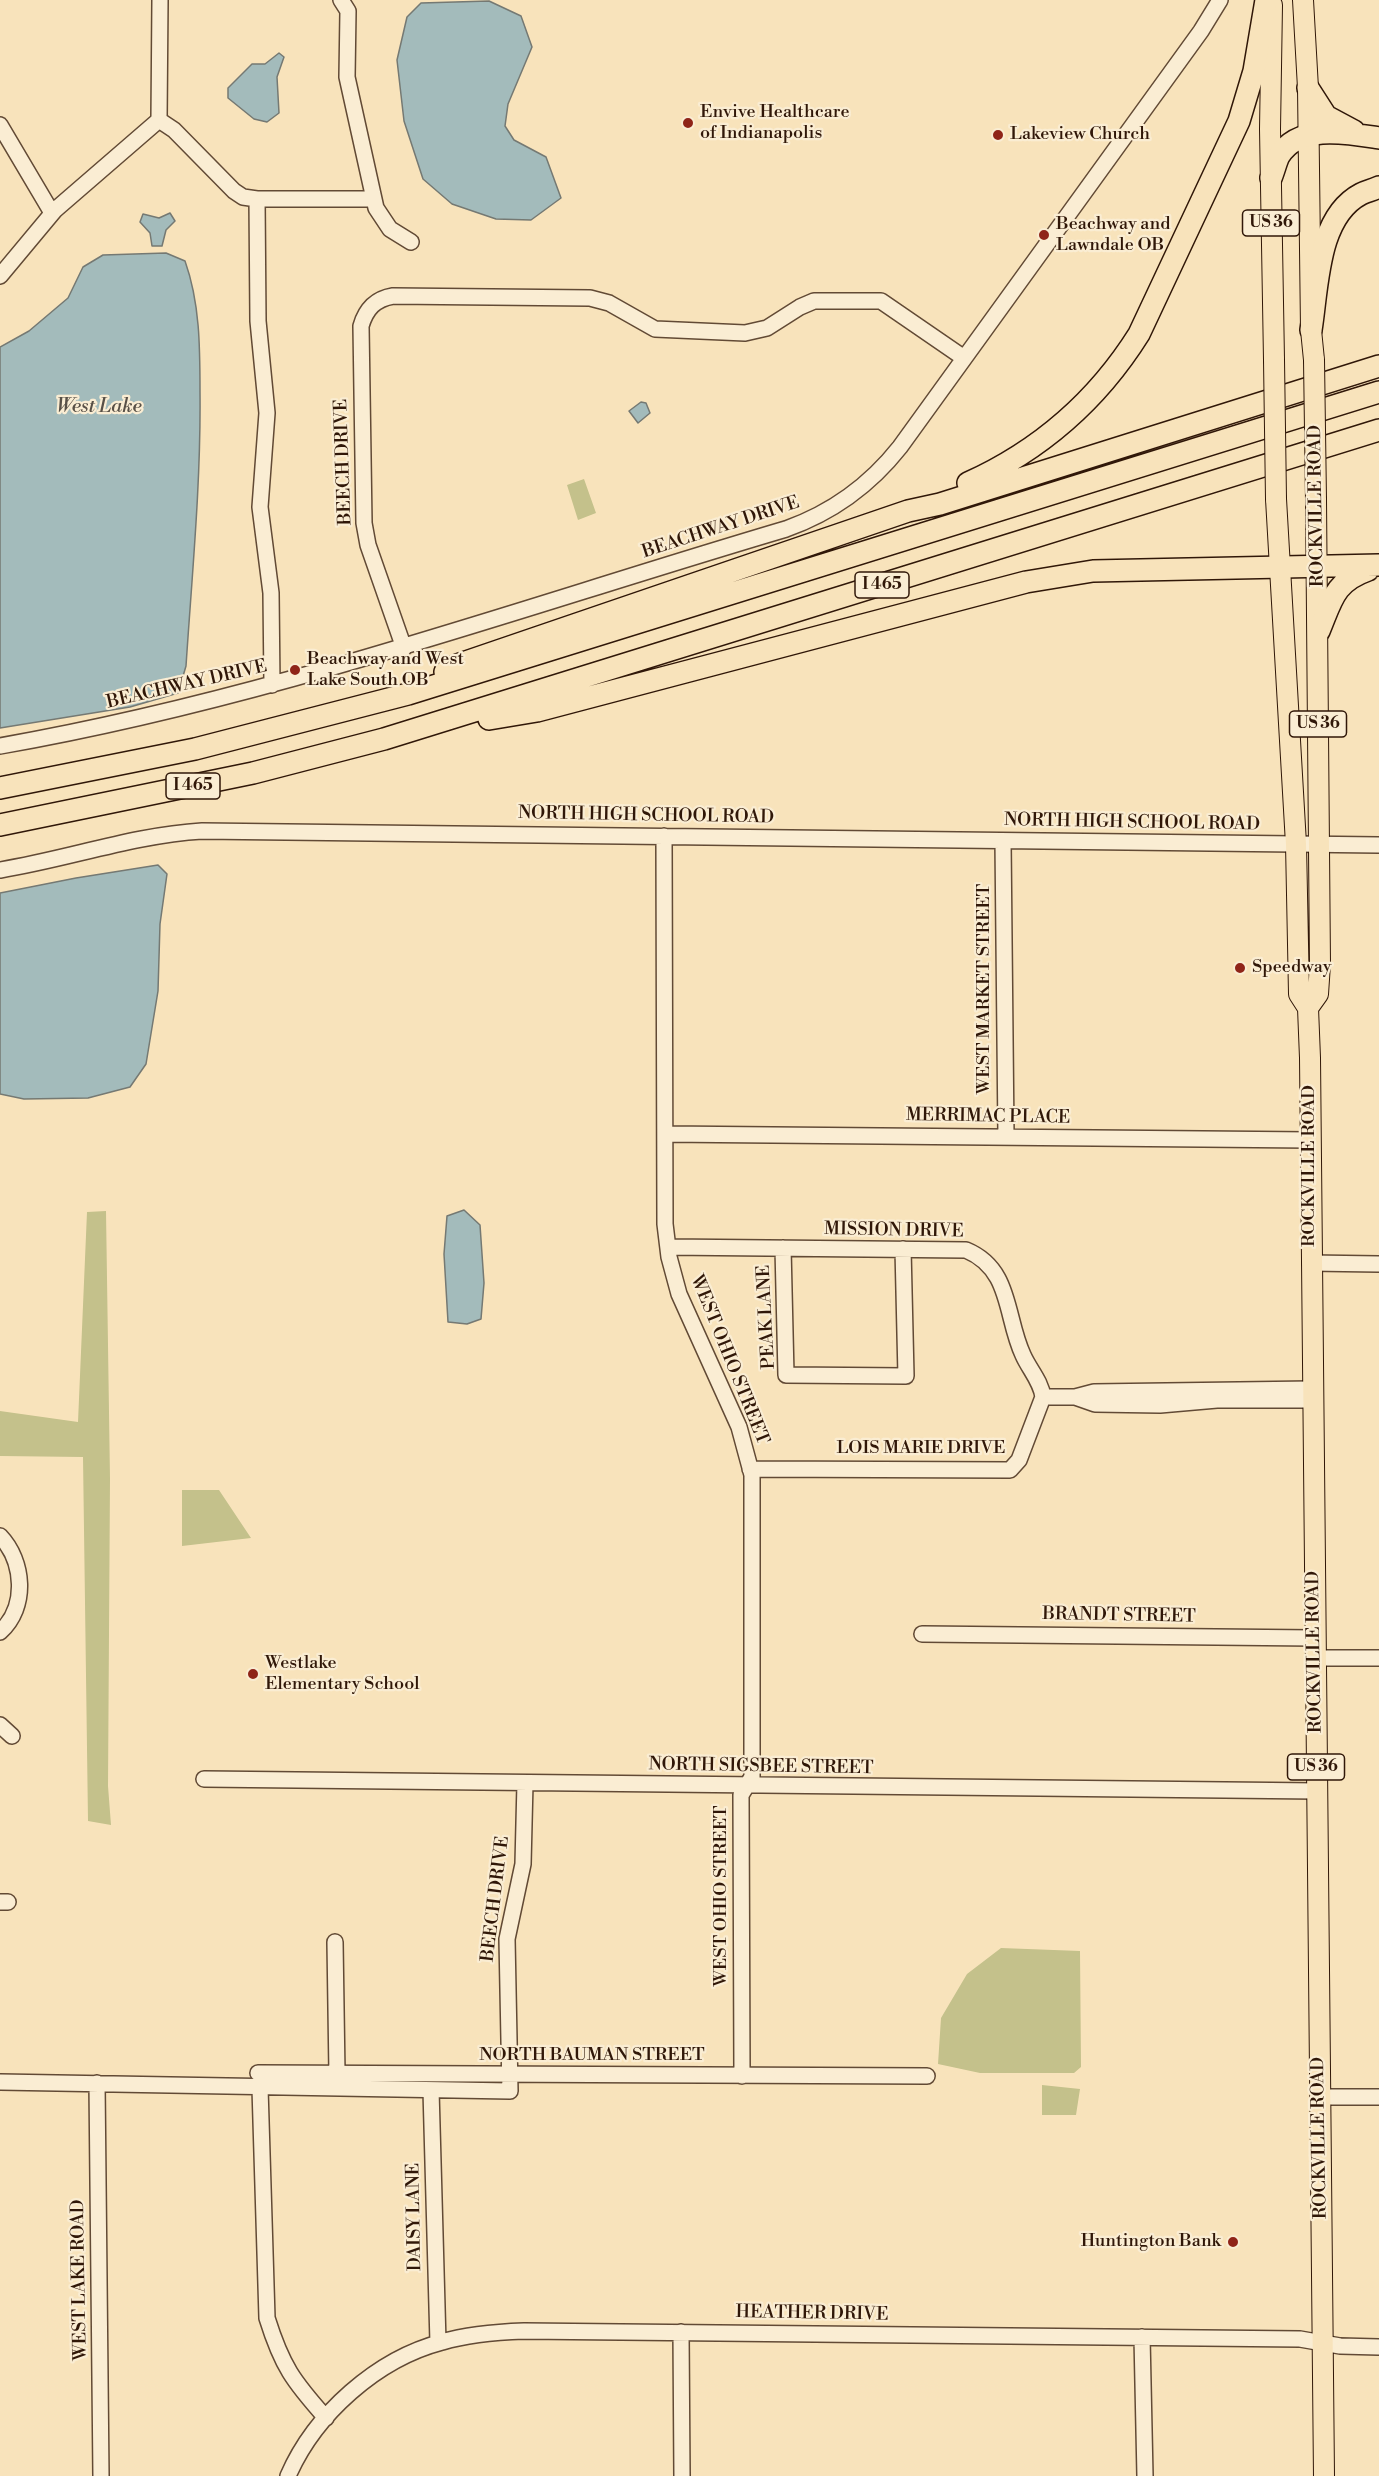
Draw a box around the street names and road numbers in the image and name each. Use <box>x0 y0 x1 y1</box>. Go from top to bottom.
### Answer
road number: US 36 <box>1242 210 1300 236</box>
street label: BEECH DRIVE <box>331 398 357 526</box>
street label: ROCKVILLE ROAD <box>1305 425 1329 587</box>
street label: BEACHWAY DRIVE <box>640 492 802 564</box>
road number: I 465 <box>855 572 909 598</box>
street label: BEACHWAY DRIVE <box>105 656 269 714</box>
road number: US 36 <box>1290 711 1346 737</box>
road number: I 465 <box>166 773 220 799</box>
street label: NORTH HIGH SCHOOL ROAD <box>518 803 774 829</box>
street label: NORTH HIGH SCHOOL ROAD <box>1004 810 1260 836</box>
street label: WEST MARKET STREET <box>974 884 996 1094</box>
street label: ROCKVILLE ROAD <box>1299 1085 1321 1247</box>
street label: MERRIMAC PLACE <box>906 1105 1070 1129</box>
street label: MISSION DRIVE <box>824 1219 964 1243</box>
street label: PEAK LANE <box>753 1264 781 1370</box>
street label: WEST OHIO STREET <box>685 1272 773 1448</box>
street label: LOIS MARIE DRIVE <box>837 1438 1005 1460</box>
street label: ROCKVILLE ROAD <box>1303 1571 1327 1733</box>
street label: BRANDT STREET <box>1042 1604 1196 1628</box>
street label: NORTH SIGSBEE STREET <box>648 1754 874 1780</box>
road number: US 36 <box>1288 1754 1344 1780</box>
street label: WEST OHIO STREET <box>711 1805 733 1987</box>
street label: BEECH DRIVE <box>478 1835 514 1963</box>
street label: NORTH BAUMAN STREET <box>479 2045 705 2067</box>
street label: ROCKVILLE ROAD <box>1308 2057 1332 2219</box>
street label: DAISY LANE <box>403 2163 427 2271</box>
street label: WEST LAKE ROAD <box>68 2199 92 2361</box>
street label: HEATHER DRIVE <box>735 2302 889 2326</box>

